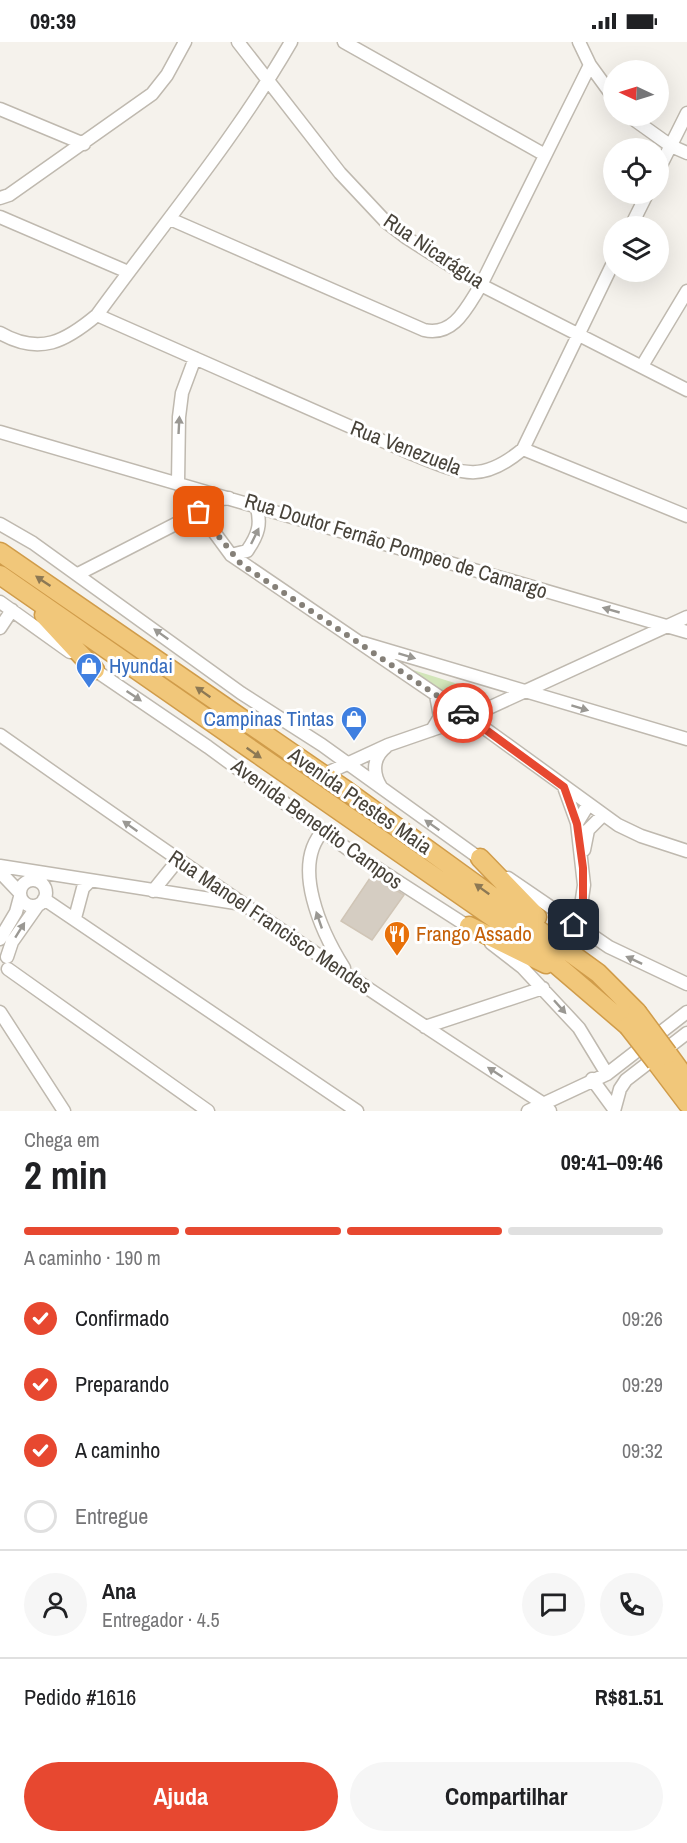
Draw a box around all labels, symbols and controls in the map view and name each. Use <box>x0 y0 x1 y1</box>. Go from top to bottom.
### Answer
text: 09:39 <box>30 6 76 36</box>
north arrow <box>603 60 669 126</box>
map controls <box>603 60 669 282</box>
button: locate <box>603 138 669 204</box>
street label: Rua Nicarágua <box>378 206 491 295</box>
button: layers <box>603 216 669 282</box>
street label: Rua Venezuela <box>346 413 466 482</box>
one-way arrow <box>174 415 183 434</box>
pin <box>173 486 224 537</box>
street label: Rua Doutor Fernão Pompeo de Camargo <box>241 486 551 605</box>
icon: bag <box>182 495 215 528</box>
one-way arrow <box>251 528 260 545</box>
one-way arrow <box>35 575 51 587</box>
one-way arrow <box>602 605 620 614</box>
one-way arrow <box>153 628 168 640</box>
shop icon: Hyundai <box>74 651 104 689</box>
place label: Hyundai <box>109 651 173 680</box>
one-way arrow <box>399 652 417 661</box>
courier <box>433 683 493 743</box>
one-way arrow <box>196 686 212 698</box>
one-way arrow <box>125 690 141 702</box>
icon: car <box>447 697 480 730</box>
place label: Campinas Tintas <box>204 704 334 733</box>
shop icon: Campinas Tintas <box>339 704 369 742</box>
one-way arrow <box>571 704 589 713</box>
street label: Avenida Prestes Maia <box>282 740 438 861</box>
one-way arrow <box>246 747 262 759</box>
street label: Avenida Benedito Campos <box>225 751 409 896</box>
one-way arrow <box>425 819 440 831</box>
one-way arrow <box>122 820 138 832</box>
street label: Rua Manoel Francisco Mendes <box>163 843 378 1001</box>
one-way arrow <box>475 883 491 895</box>
pin <box>548 899 599 950</box>
icon: home <box>557 908 590 941</box>
one-way arrow <box>314 911 324 929</box>
restaurant icon: Frango Assado <box>382 919 412 957</box>
place label: Frango Assado <box>416 919 532 948</box>
one-way arrow <box>14 922 26 938</box>
one-way arrow <box>625 955 642 964</box>
one-way arrow <box>553 999 567 1014</box>
one-way arrow <box>487 1067 503 1078</box>
text: Chega em <box>24 1126 100 1153</box>
text: 09:41–09:46 <box>561 1147 663 1177</box>
text: 2 min <box>24 1149 108 1201</box>
text: A caminho · 190 m <box>24 1244 161 1271</box>
icon: check <box>24 1302 57 1335</box>
text: Confirmado <box>75 1303 169 1333</box>
text: 09:26 <box>622 1305 663 1332</box>
icon: check <box>24 1368 57 1401</box>
text: Preparando <box>75 1369 169 1399</box>
text: 09:29 <box>622 1371 663 1398</box>
icon: check <box>24 1434 57 1467</box>
text: A caminho <box>75 1435 160 1465</box>
text: 09:32 <box>622 1437 663 1464</box>
text: Entregue <box>75 1501 148 1531</box>
button: person <box>24 1573 87 1636</box>
button: chat <box>522 1573 585 1636</box>
button: phone <box>600 1573 663 1636</box>
text: Ana <box>102 1576 136 1606</box>
text: Entregador · 4.5 <box>102 1606 220 1633</box>
text: Pedido #1616 <box>24 1682 136 1712</box>
text: R$81.51 <box>595 1682 663 1712</box>
button: Ajuda <box>24 1762 338 1831</box>
button: Compartilhar <box>350 1762 663 1831</box>

